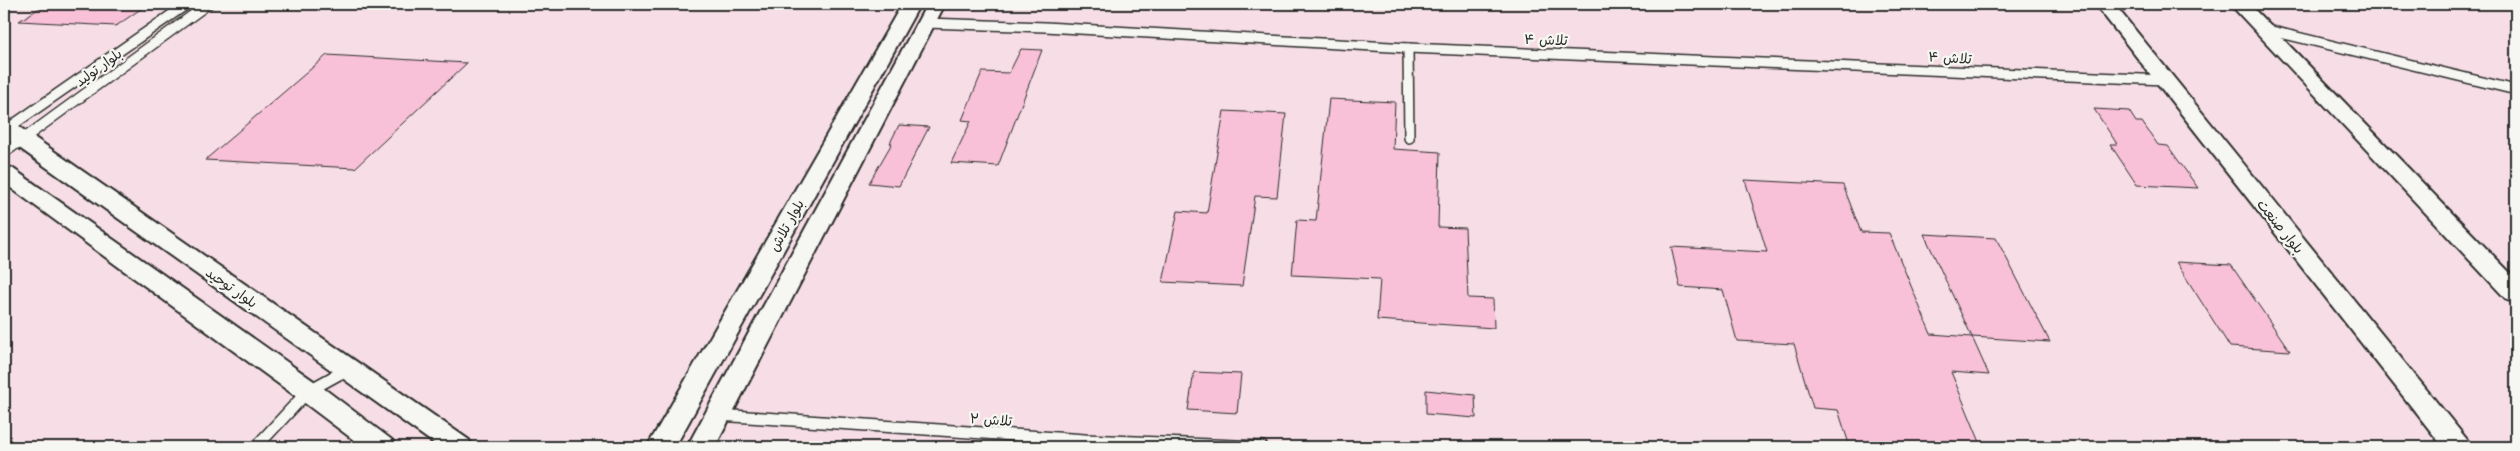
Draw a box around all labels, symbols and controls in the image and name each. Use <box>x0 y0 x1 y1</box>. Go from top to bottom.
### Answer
street label: تلاش ۴ <box>1524 28 1569 50</box>
street label: بلوار تولید <box>70 43 126 91</box>
street label: تلاش ۴ <box>1928 45 1973 69</box>
street label: بلوار صنعت <box>2252 194 2310 258</box>
street label: بلوار تلاش <box>763 195 809 255</box>
street label: بلوار توحید <box>202 261 262 313</box>
street label: تلاش ۲ <box>969 407 1014 431</box>

